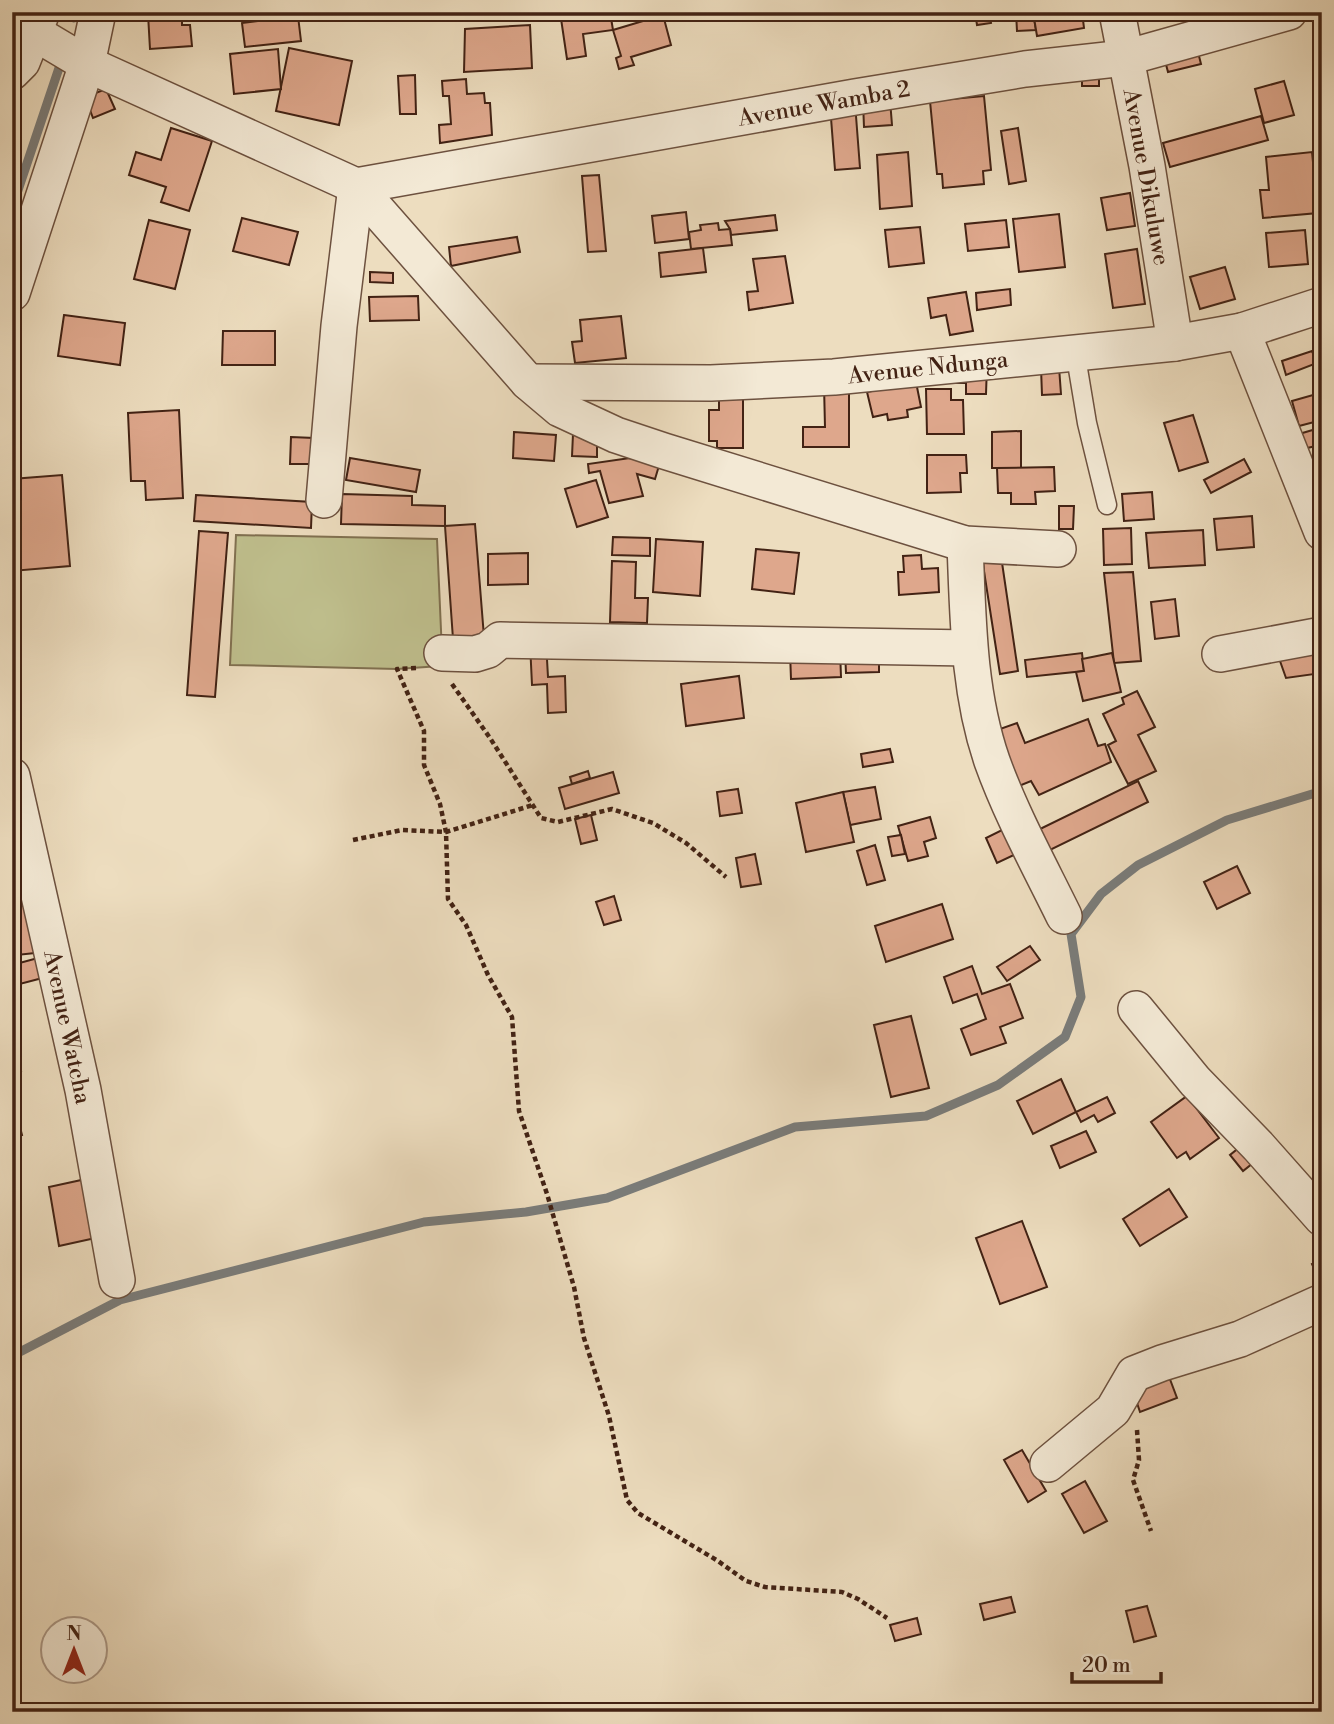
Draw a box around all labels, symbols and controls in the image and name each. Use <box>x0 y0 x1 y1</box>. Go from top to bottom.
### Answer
street label: Avenue Wamba 2 <box>735 75 912 133</box>
street label: Avenue Dikuluwe <box>1117 86 1175 268</box>
street label: Avenue Ndunga <box>846 346 1010 390</box>
street label: Avenue Watcha <box>37 947 97 1107</box>
north arrow <box>38 1616 108 1686</box>
text: N <box>66 1622 82 1646</box>
scale bar <box>1072 1640 1161 1684</box>
text: 20 m <box>1082 1653 1131 1679</box>

